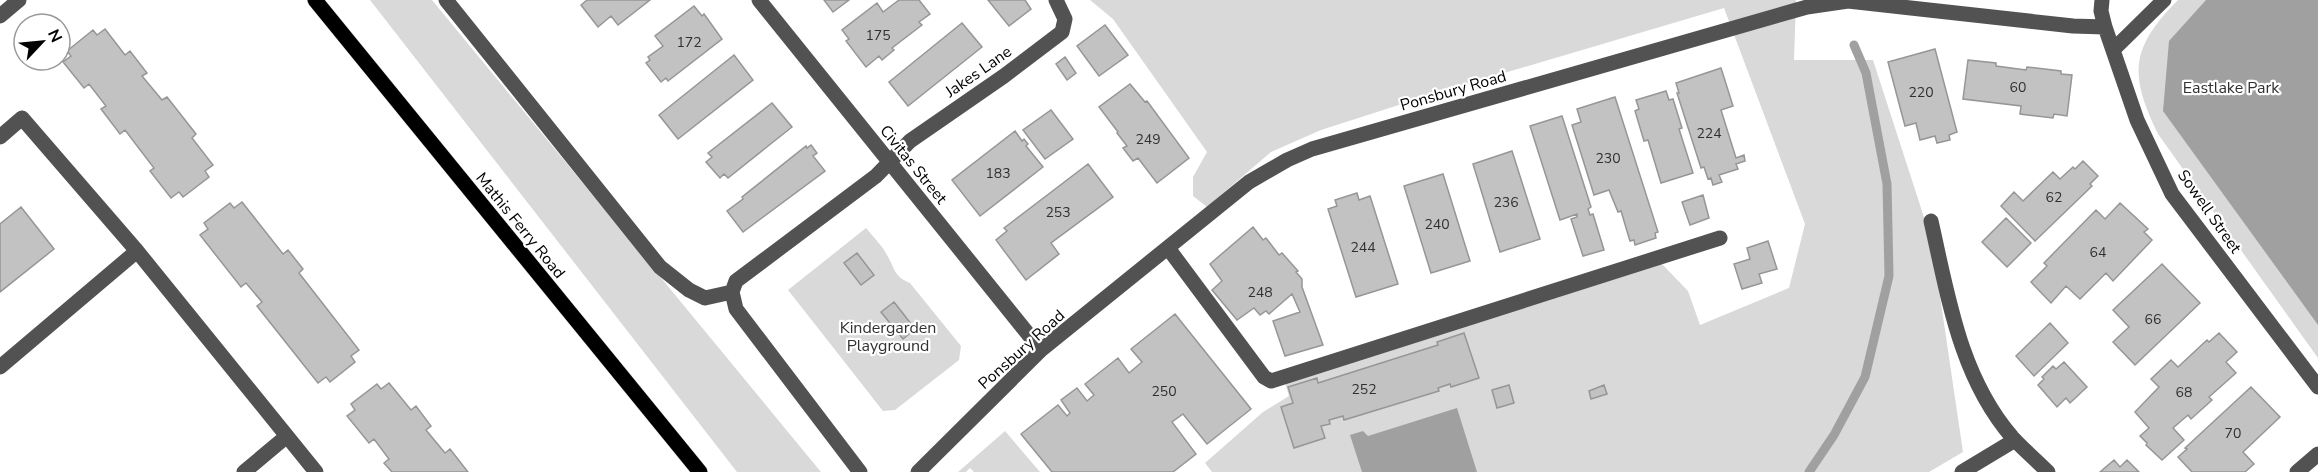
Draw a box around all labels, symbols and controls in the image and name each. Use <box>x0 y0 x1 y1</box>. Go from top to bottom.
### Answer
north arrow <box>12 12 72 72</box>
text: N <box>42 26 67 46</box>
house number: 175 <box>865 26 891 45</box>
house number: 172 <box>676 33 702 52</box>
street label: Jakes Lane <box>940 41 1016 103</box>
street label: Ponsbury Road <box>1398 65 1509 117</box>
park label: Eastlake Park <box>2183 77 2280 99</box>
house number: 60 <box>2010 78 2026 97</box>
house number: 220 <box>1908 83 1934 102</box>
street label: Civitas Street <box>874 120 952 209</box>
house number: 224 <box>1696 124 1722 143</box>
house number: 249 <box>1135 130 1161 149</box>
house number: 230 <box>1595 149 1621 168</box>
house number: 183 <box>985 164 1011 183</box>
street label: Sowell Street <box>2172 165 2246 258</box>
street label: Mathis Ferry Road <box>471 168 570 283</box>
house number: 62 <box>2046 188 2062 207</box>
house number: 236 <box>1493 193 1519 212</box>
house number: 253 <box>1045 203 1071 222</box>
house number: 240 <box>1424 215 1450 234</box>
house number: 244 <box>1350 238 1376 257</box>
house number: 64 <box>2090 243 2106 262</box>
house number: 248 <box>1247 283 1273 302</box>
street label: Ponsbury Road <box>974 305 1070 395</box>
house number: 66 <box>2145 310 2161 329</box>
park label: Kindergarden Playground <box>840 317 936 357</box>
house number: 252 <box>1351 380 1377 399</box>
house number: 250 <box>1151 382 1177 401</box>
house number: 68 <box>2176 383 2192 402</box>
house number: 70 <box>2225 424 2241 443</box>

